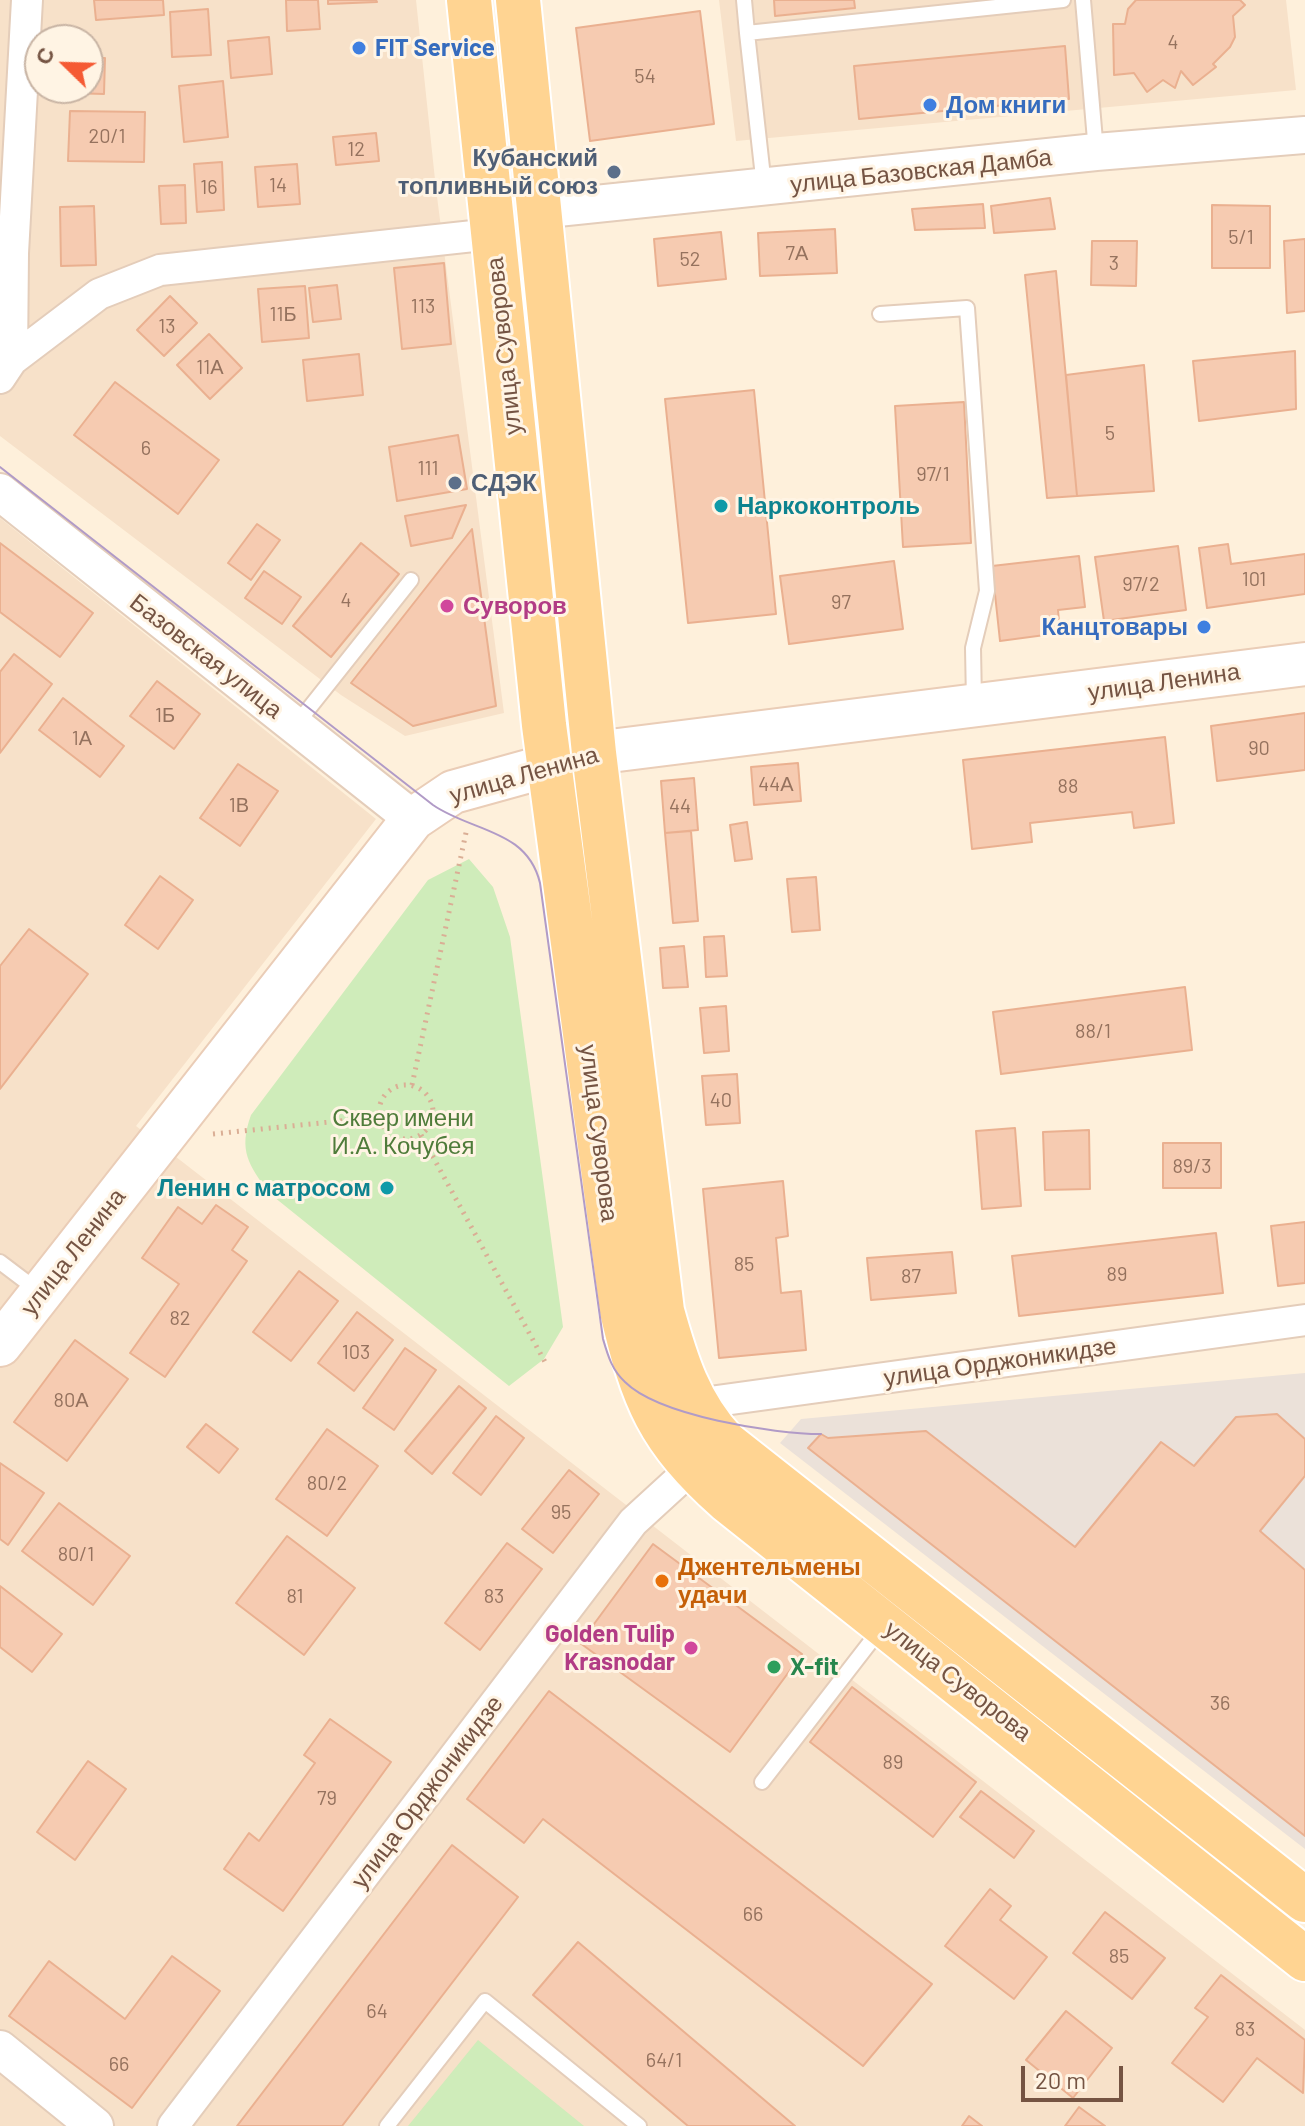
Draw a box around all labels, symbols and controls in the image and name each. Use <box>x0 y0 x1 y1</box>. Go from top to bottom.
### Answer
north arrow <box>24 24 104 104</box>
house number: 4 <box>1167 30 1179 54</box>
place label: FIT Service <box>375 34 495 62</box>
marker: FIT Service <box>350 39 368 57</box>
text: С <box>29 43 59 68</box>
house number: 54 <box>634 64 656 88</box>
place label: Дом книги <box>946 91 1066 119</box>
marker: Дом книги <box>921 96 939 114</box>
house number: 20/1 <box>88 124 126 148</box>
house number: 12 <box>347 137 365 161</box>
street label: улица Базовская Дамба <box>789 143 1053 199</box>
place label: Кубанский топливный союз <box>398 144 598 200</box>
marker: Кубанский топливный союз <box>605 163 623 181</box>
house number: 14 <box>269 173 287 197</box>
house number: 16 <box>200 175 218 199</box>
house number: 5/1 <box>1228 225 1254 249</box>
house number: 7А <box>786 241 808 265</box>
house number: 52 <box>680 247 700 271</box>
house number: 3 <box>1109 251 1119 275</box>
street label: улица Суворова <box>480 256 528 436</box>
house number: 113 <box>411 294 435 318</box>
house number: 11Б <box>269 302 297 326</box>
house number: 13 <box>158 314 176 338</box>
house number: 11А <box>196 355 224 379</box>
house number: 5 <box>1105 421 1115 445</box>
house number: 6 <box>141 436 151 460</box>
house number: 111 <box>417 456 439 480</box>
house number: 97/1 <box>916 462 950 486</box>
place label: СДЭК <box>471 469 537 497</box>
marker: СДЭК <box>446 474 464 492</box>
place label: Наркоконтроль <box>737 492 920 520</box>
marker: Наркоконтроль <box>712 497 730 515</box>
house number: 101 <box>1242 567 1266 591</box>
house number: 97/2 <box>1122 572 1160 596</box>
street label: Базовская улица <box>124 588 288 724</box>
house number: 4 <box>340 588 352 612</box>
house number: 97 <box>831 590 851 614</box>
place label: Суворов <box>463 592 567 620</box>
marker: Суворов <box>438 597 456 615</box>
place label: Канцтовары <box>1041 613 1188 641</box>
marker: Канцтовары <box>1195 618 1213 636</box>
street label: улица Ленина <box>1086 657 1242 707</box>
house number: 1Б <box>155 703 175 727</box>
house number: 1А <box>72 726 92 750</box>
house number: 90 <box>1248 736 1270 760</box>
street label: улица Ленина <box>446 740 602 810</box>
house number: 44А <box>758 772 794 796</box>
house number: 88 <box>1058 774 1078 798</box>
house number: 1В <box>229 793 249 817</box>
house number: 44 <box>669 794 691 818</box>
house number: 88/1 <box>1075 1019 1111 1043</box>
street label: улица Суворова <box>574 1043 624 1223</box>
house number: 40 <box>710 1088 732 1112</box>
park label: Сквер имени И.А. Кочубея <box>332 1104 474 1160</box>
house number: 89/3 <box>1172 1154 1212 1178</box>
place label: Ленин с матросом <box>157 1174 371 1202</box>
marker: Ленин с матросом <box>378 1179 396 1197</box>
street label: улица Ленина <box>15 1183 131 1321</box>
house number: 85 <box>734 1252 754 1276</box>
house number: 89 <box>1107 1262 1127 1286</box>
house number: 87 <box>901 1264 921 1288</box>
house number: 82 <box>169 1306 191 1330</box>
street label: улица Орджоникидзе <box>882 1331 1118 1393</box>
house number: 103 <box>342 1340 370 1364</box>
house number: 80А <box>53 1388 89 1412</box>
house number: 80/2 <box>307 1471 347 1495</box>
house number: 95 <box>551 1500 571 1524</box>
house number: 80/1 <box>58 1542 94 1566</box>
place label: Джентельмены удачи <box>678 1553 861 1609</box>
marker: Джентельмены удачи <box>653 1572 671 1590</box>
house number: 81 <box>287 1584 303 1608</box>
house number: 83 <box>484 1584 504 1608</box>
street label: улица Суворова <box>879 1615 1037 1747</box>
place label: Golden Tulip Krasnodar <box>545 1620 675 1676</box>
marker: Golden Tulip Krasnodar <box>682 1639 700 1657</box>
place label: X-fit <box>790 1653 839 1681</box>
marker: X-fit <box>765 1658 783 1676</box>
street label: улица Орджоникидзе <box>345 1690 509 1894</box>
house number: 36 <box>1210 1691 1230 1715</box>
house number: 89 <box>883 1750 903 1774</box>
house number: 79 <box>317 1786 337 1810</box>
house number: 66 <box>743 1902 763 1926</box>
house number: 85 <box>1109 1944 1129 1968</box>
house number: 64 <box>366 1999 388 2023</box>
house number: 83 <box>1235 2017 1255 2041</box>
house number: 64/1 <box>646 2048 682 2072</box>
scale bar <box>1025 2050 1127 2100</box>
house number: 66 <box>109 2052 129 2076</box>
text: 20 m <box>1035 2065 1086 2094</box>

